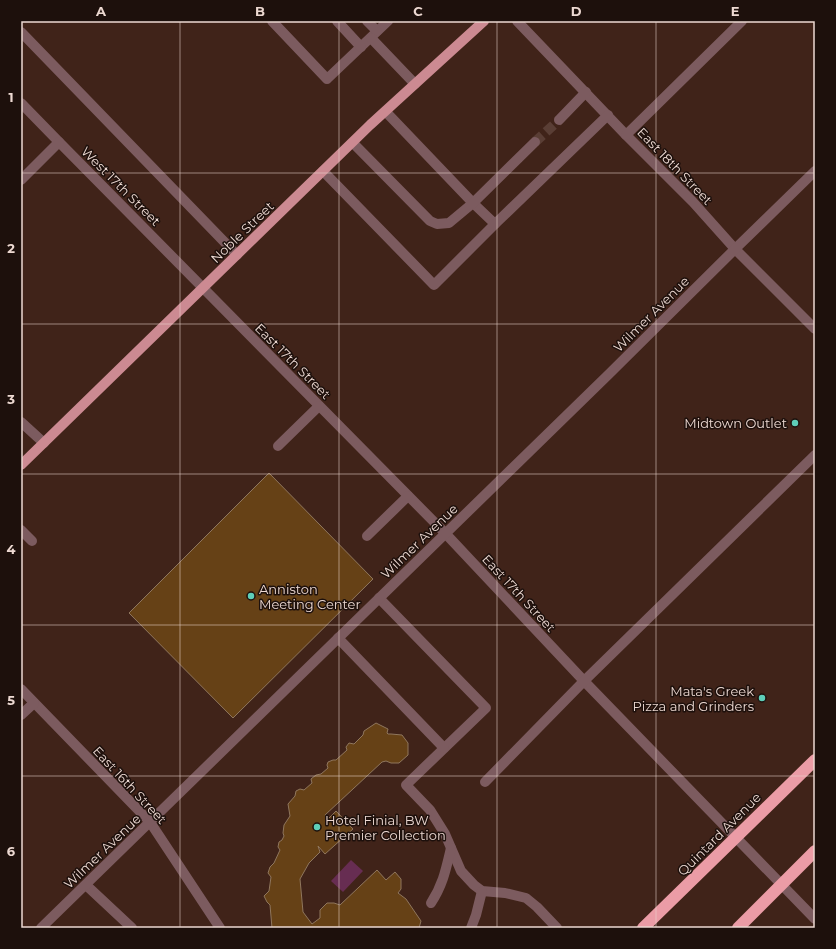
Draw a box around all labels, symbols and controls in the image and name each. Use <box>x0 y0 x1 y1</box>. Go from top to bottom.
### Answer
text: A <box>95 3 107 19</box>
text: B <box>255 3 265 19</box>
text: C <box>413 3 423 19</box>
text: D <box>571 3 582 19</box>
text: E <box>731 3 740 19</box>
text: 1 <box>8 89 14 105</box>
street label: East 18th Street <box>634 124 716 208</box>
street label: West 17th Street <box>78 143 164 229</box>
street label: Noble Street <box>207 198 277 266</box>
text: 2 <box>7 240 15 256</box>
street label: Wilmer Avenue <box>610 273 692 355</box>
street label: East 17th Street <box>252 320 334 402</box>
text: 3 <box>6 391 15 407</box>
place label: Midtown Outlet <box>684 415 787 431</box>
marker: Midtown Outlet <box>790 418 800 428</box>
street label: Wilmer Avenue <box>377 500 461 582</box>
text: 4 <box>7 541 16 557</box>
street label: East 17th Street <box>479 551 559 635</box>
place label: Anniston Meeting Center <box>259 581 361 612</box>
marker: Anniston Meeting Center <box>246 591 256 601</box>
place label: Mata's Greek Pizza and Grinders <box>632 683 754 714</box>
text: 5 <box>7 692 15 708</box>
marker: Mata's Greek Pizza and Grinders <box>757 693 767 703</box>
street label: East 16th Street <box>90 743 170 827</box>
street label: Quintard Avenue <box>674 789 764 879</box>
street label: Wilmer Avenue <box>60 810 144 892</box>
place label: Hotel Finial, BW Premier Collection <box>325 812 446 843</box>
marker: Hotel Finial, BW Premier Collection <box>312 822 322 832</box>
text: 6 <box>7 843 16 859</box>

